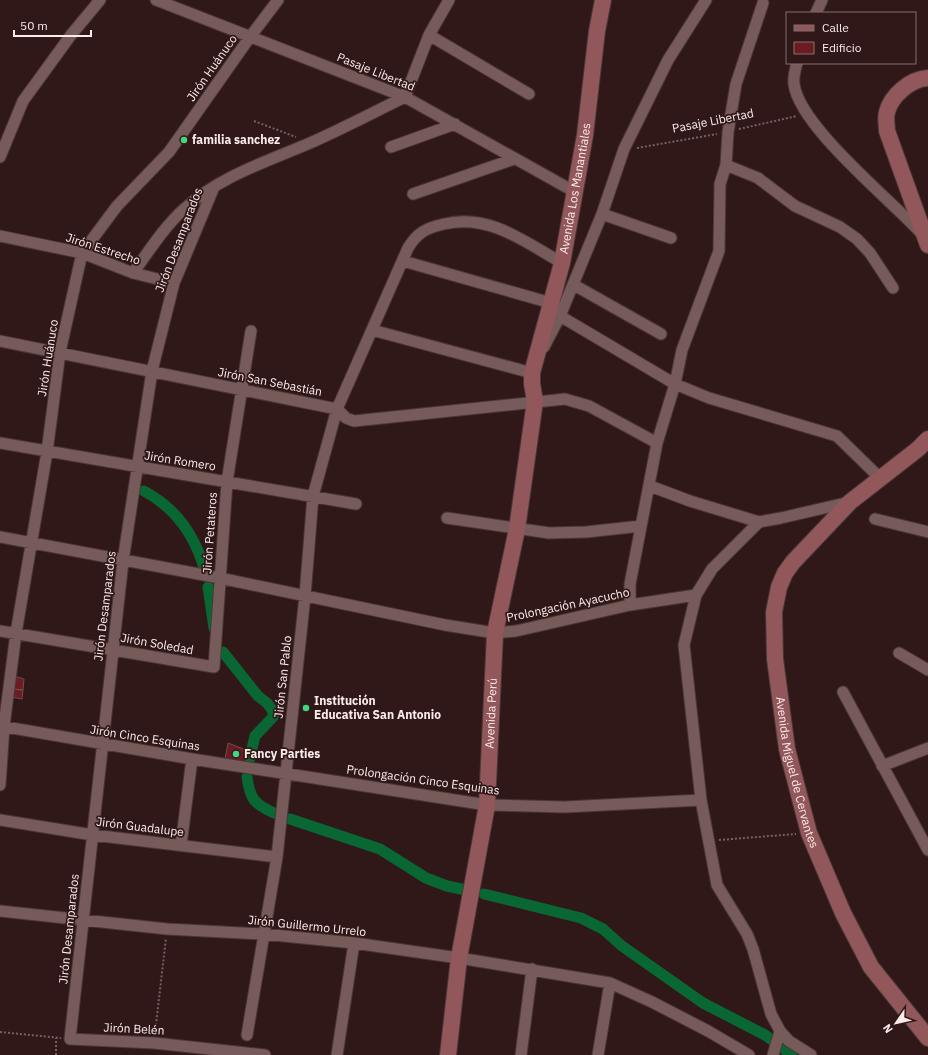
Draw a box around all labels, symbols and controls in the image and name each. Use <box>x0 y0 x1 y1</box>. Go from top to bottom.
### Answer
scale bar <box>14 12 91 38</box>
legend <box>786 12 916 64</box>
text: 50 m <box>20 18 48 33</box>
text: Calle <box>822 20 849 35</box>
street label: Jirón Huánuco <box>183 31 240 104</box>
text: Edificio <box>822 40 862 55</box>
street label: Pasaje Libertad <box>335 49 417 94</box>
street label: Pasaje Libertad <box>671 105 755 136</box>
street label: Avenida Los Manantiales <box>556 122 593 255</box>
place label: familia sanchez <box>192 132 280 147</box>
marker: familia sanchez <box>179 135 189 145</box>
street label: Jirón Desamparados <box>152 185 205 294</box>
street label: Jirón Estrecho <box>64 229 142 268</box>
street label: Jirón Huánuco <box>34 318 61 398</box>
street label: Jirón San Sebastián <box>217 364 324 399</box>
street label: Jirón Romero <box>143 447 217 474</box>
street label: Jirón Petateros <box>199 492 220 574</box>
street label: Jirón Desamparados <box>90 550 119 662</box>
street label: Prolongación Ayacucho <box>505 584 631 625</box>
street label: Jirón Soledad <box>119 630 195 657</box>
street label: Jirón San Pablo <box>271 634 294 719</box>
street label: Avenida Perú <box>482 678 500 749</box>
place label: Institución Educativa San Antonio <box>314 693 441 722</box>
street label: Avenida Miguel de Cervantes <box>773 696 822 850</box>
marker: Institución Educativa San Antonio <box>301 703 311 713</box>
street label: Jirón Cinco Esquinas <box>89 721 201 754</box>
place label: Fancy Parties <box>244 746 320 761</box>
marker: Fancy Parties <box>231 749 241 759</box>
street label: Prolongación Cinco Esquinas <box>345 761 501 798</box>
street label: Jirón Guadalupe <box>95 814 185 839</box>
street label: Jirón Desamparados <box>55 873 82 985</box>
street label: Jirón Guillermo Urrelo <box>247 912 367 939</box>
north arrow <box>876 1003 916 1043</box>
street label: Jirón Belén <box>103 1019 165 1038</box>
text: N <box>880 1021 896 1036</box>

